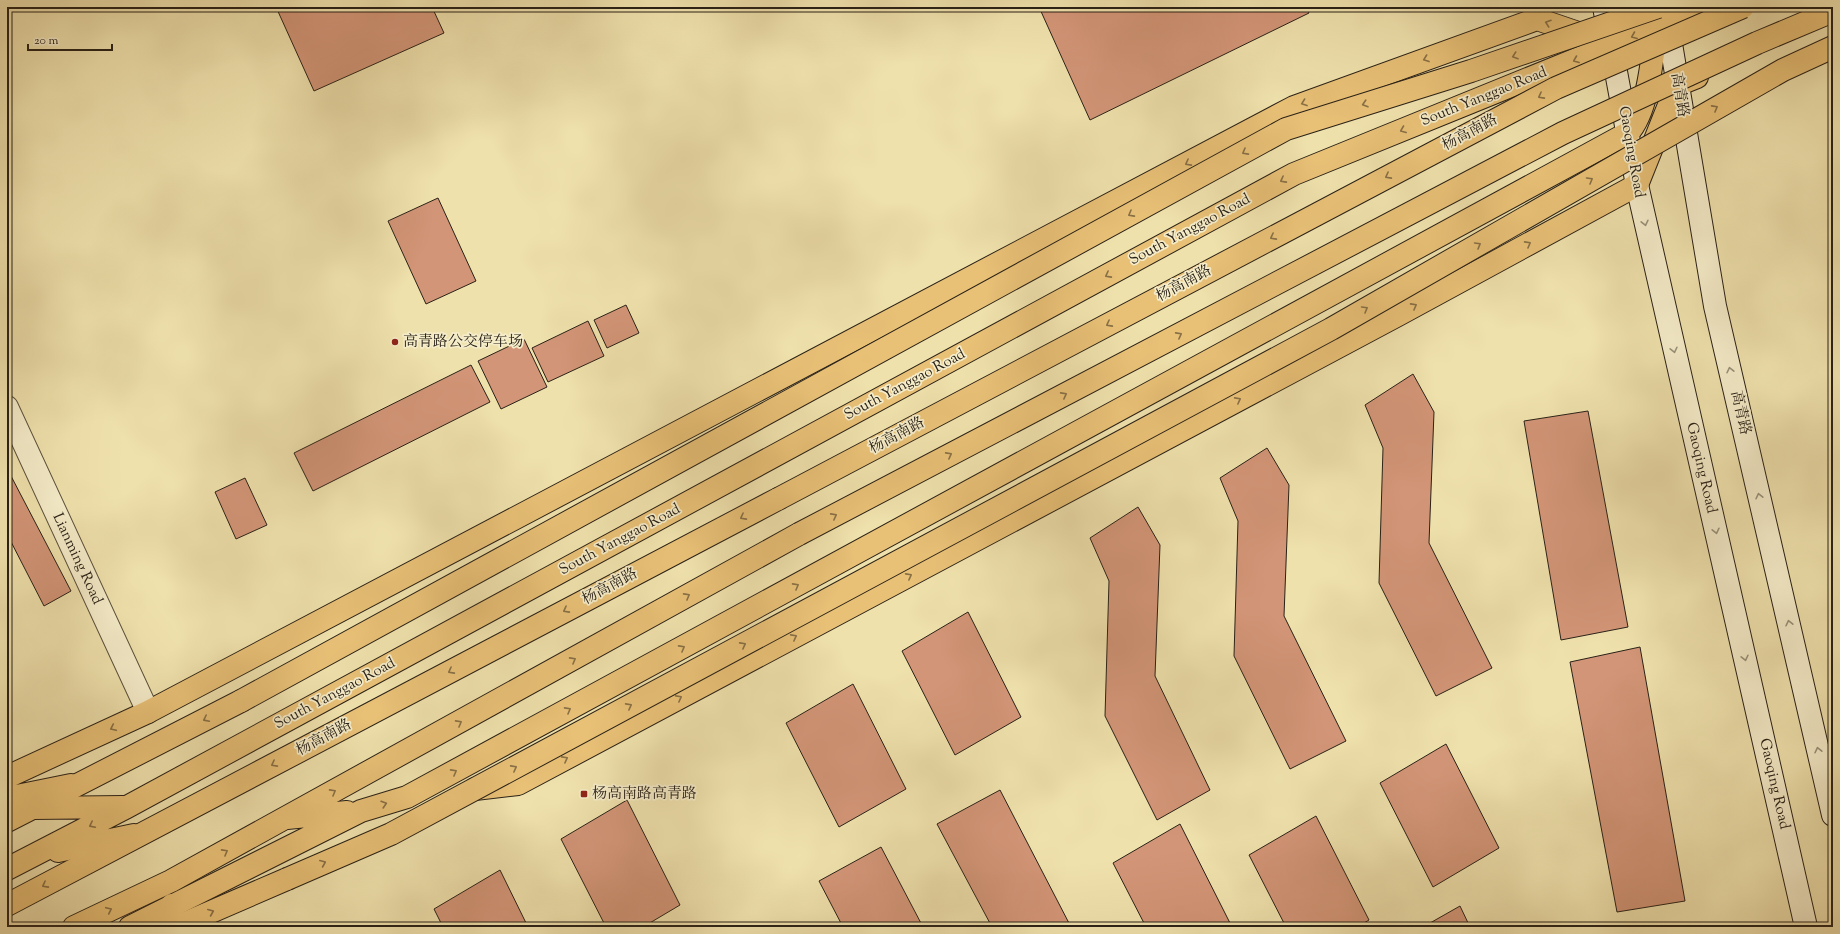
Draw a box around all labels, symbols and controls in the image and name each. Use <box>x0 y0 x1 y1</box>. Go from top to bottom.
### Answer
one-way arrow <box>1545 19 1552 28</box>
scale bar <box>28 26 112 52</box>
one-way arrow <box>1630 31 1637 39</box>
text: 20 m <box>34 32 59 50</box>
one-way arrow <box>1512 51 1519 59</box>
one-way arrow <box>1423 55 1430 63</box>
one-way arrow <box>1572 55 1579 63</box>
street label: South Yanggao Road <box>1418 62 1551 132</box>
street label: 高青路 <box>1665 71 1693 119</box>
one-way arrow <box>1537 91 1545 99</box>
one-way arrow <box>1300 99 1307 107</box>
one-way arrow <box>1362 99 1369 108</box>
street label: Gaoqing Road <box>1613 104 1649 200</box>
one-way arrow <box>1711 105 1718 112</box>
street label: 杨高南路 <box>1439 110 1501 156</box>
one-way arrow <box>1400 125 1407 133</box>
one-way arrow <box>1242 147 1249 154</box>
one-way arrow <box>1185 158 1192 166</box>
one-way arrow <box>1385 172 1393 179</box>
one-way arrow <box>1280 175 1288 182</box>
one-way arrow <box>1586 177 1593 184</box>
street label: South Yanggao Road <box>1126 189 1255 271</box>
one-way arrow <box>1127 210 1135 217</box>
one-way arrow <box>1641 220 1649 227</box>
one-way arrow <box>1270 232 1278 240</box>
one-way arrow <box>1474 242 1481 249</box>
one-way arrow <box>1524 242 1532 249</box>
street label: 杨高南路 <box>1153 261 1215 307</box>
one-way arrow <box>1104 270 1112 278</box>
one-way arrow <box>1410 304 1417 311</box>
one-way arrow <box>1361 307 1368 314</box>
one-way arrow <box>1106 319 1113 327</box>
place label: 高青路公交停车场 <box>403 332 523 353</box>
one-way arrow <box>1175 332 1182 339</box>
marker: 高青路公交停车场 <box>390 337 400 347</box>
street label: South Yanggao Road <box>841 344 970 426</box>
one-way arrow <box>1670 347 1678 353</box>
one-way arrow <box>1726 366 1735 373</box>
street label: 高青路 <box>1725 389 1755 437</box>
one-way arrow <box>1060 392 1067 400</box>
one-way arrow <box>1233 397 1241 405</box>
street label: 杨高南路 <box>866 413 928 459</box>
street label: Gaoqing Road <box>1680 420 1722 516</box>
one-way arrow <box>945 453 952 460</box>
one-way arrow <box>1756 493 1764 499</box>
street label: South Yanggao Road <box>556 499 685 581</box>
street label: Lianming Road <box>47 510 108 609</box>
one-way arrow <box>740 512 747 519</box>
one-way arrow <box>830 513 837 521</box>
one-way arrow <box>1711 528 1719 535</box>
street label: 杨高南路 <box>579 564 641 610</box>
one-way arrow <box>904 573 912 580</box>
one-way arrow <box>792 583 799 590</box>
one-way arrow <box>683 594 690 601</box>
one-way arrow <box>563 605 570 613</box>
one-way arrow <box>1785 620 1793 626</box>
one-way arrow <box>790 634 797 642</box>
one-way arrow <box>739 642 746 650</box>
one-way arrow <box>678 645 685 652</box>
street label: South Yanggao Road <box>271 653 400 735</box>
one-way arrow <box>1740 655 1748 661</box>
one-way arrow <box>569 657 576 664</box>
one-way arrow <box>448 666 455 673</box>
one-way arrow <box>675 695 682 703</box>
one-way arrow <box>624 704 632 711</box>
one-way arrow <box>564 707 571 714</box>
one-way arrow <box>203 714 210 721</box>
street label: 杨高南路 <box>293 715 355 761</box>
one-way arrow <box>455 720 462 727</box>
one-way arrow <box>109 723 117 731</box>
street label: Gaoqing Road <box>1753 736 1795 832</box>
one-way arrow <box>1814 746 1822 753</box>
one-way arrow <box>560 757 568 764</box>
one-way arrow <box>271 759 278 767</box>
one-way arrow <box>510 765 517 773</box>
one-way arrow <box>450 769 457 777</box>
place label: 杨高南路高青路 <box>592 784 697 805</box>
marker: 杨高南路高青路 <box>579 789 589 799</box>
one-way arrow <box>329 790 336 797</box>
one-way arrow <box>380 800 387 809</box>
one-way arrow <box>89 821 96 828</box>
one-way arrow <box>221 849 228 856</box>
one-way arrow <box>319 860 326 868</box>
one-way arrow <box>41 881 49 888</box>
one-way arrow <box>105 907 113 915</box>
one-way arrow <box>208 908 215 916</box>

